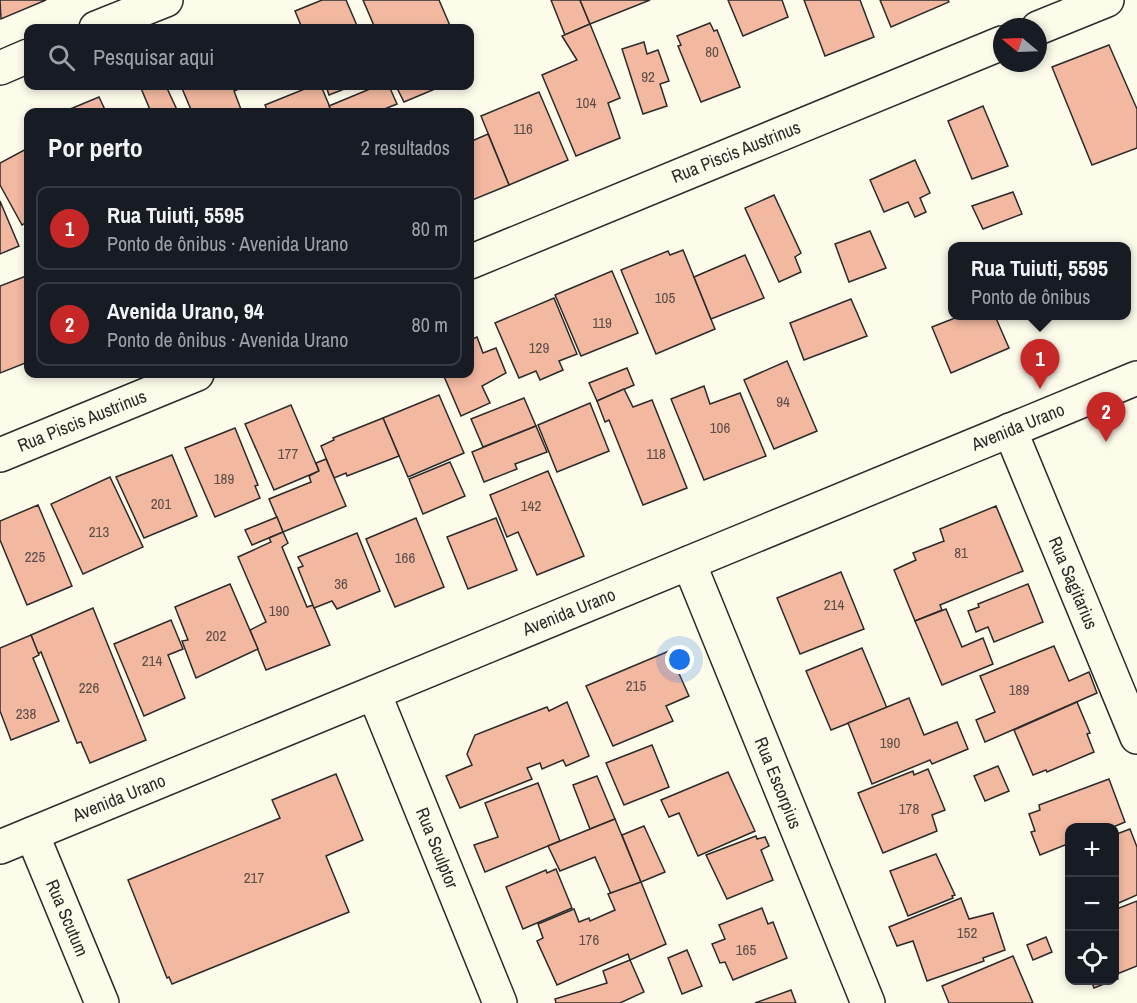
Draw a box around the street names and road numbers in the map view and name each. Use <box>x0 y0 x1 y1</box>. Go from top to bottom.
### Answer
street label: Rua Piscis Austrinus <box>668 114 804 189</box>
street label: Rua Piscis Austrinus <box>14 383 150 458</box>
street label: Avenida Urano <box>967 397 1068 457</box>
street label: Rua Sagitarius <box>1043 533 1104 633</box>
street label: Avenida Urano <box>518 582 619 642</box>
street label: Rua Escorpius <box>749 733 808 832</box>
street label: Avenida Urano <box>68 768 169 828</box>
street label: Rua Sculptor <box>410 804 465 892</box>
street label: Rua Scutum <box>40 876 95 960</box>

